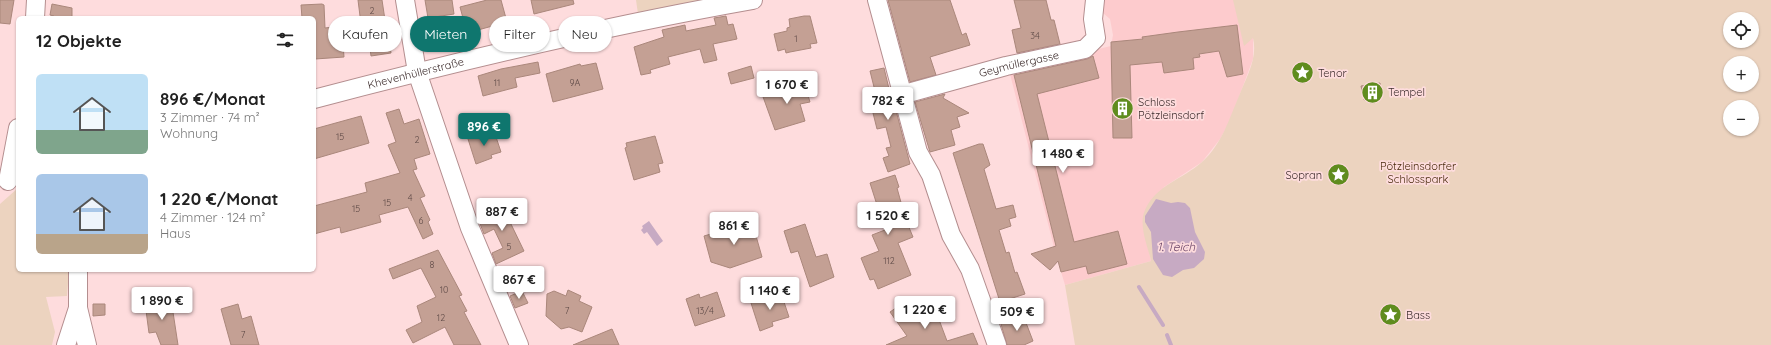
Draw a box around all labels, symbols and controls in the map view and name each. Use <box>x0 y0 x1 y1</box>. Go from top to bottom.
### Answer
house number: 2 <box>370 5 375 16</box>
map controls <box>1723 12 1759 136</box>
button: locate <box>1723 12 1759 48</box>
chip: Kaufen <box>328 16 402 52</box>
chip: Mieten <box>410 16 481 52</box>
chip: Filter <box>489 16 550 52</box>
chip: Neu <box>558 16 612 52</box>
icon: filters <box>274 29 296 51</box>
text: 12 Objekte <box>36 30 122 51</box>
house number: 34 <box>1030 30 1040 41</box>
house number: 1 <box>794 33 798 44</box>
street label: Geymüllergasse <box>977 48 1060 80</box>
street label: Khevenhüllerstraße <box>366 54 465 92</box>
button: + <box>1723 56 1759 92</box>
place icon: Tenor <box>1290 60 1316 86</box>
place label: Tenor <box>1318 66 1348 80</box>
pin: 1 670 € <box>750 71 824 105</box>
text: 1 670 € <box>766 76 808 92</box>
house number: 11 <box>494 77 500 88</box>
house number: 9A <box>570 77 581 88</box>
building icon: Tempel <box>1359 79 1385 105</box>
place label: Tempel <box>1388 85 1425 99</box>
pin: 782 € <box>860 87 916 121</box>
text: 896 €/Monat <box>160 88 266 109</box>
icon: home <box>68 90 116 138</box>
text: 782 € <box>871 92 905 108</box>
building icon: Schloss Pötzleinsdorf <box>1109 95 1135 121</box>
place label: Schloss Pötzleinsdorf <box>1138 95 1204 122</box>
button: − <box>1723 100 1759 136</box>
text: 3 Zimmer · 74 m² <box>160 109 260 125</box>
pin: 896 € <box>456 113 512 147</box>
text: 896 € <box>467 118 501 134</box>
text: Wohnung <box>160 125 218 141</box>
house number: 15 <box>336 131 344 142</box>
house number: 2 <box>415 134 420 145</box>
pin: 1 480 € <box>1026 140 1100 174</box>
text: 1 480 € <box>1041 145 1085 161</box>
park label: Pötzleinsdorfer Schlosspark <box>1380 159 1457 186</box>
place icon: Sopran <box>1325 162 1351 188</box>
place label: Sopran <box>1285 168 1322 182</box>
text: 1 220 €/Monat <box>160 188 279 209</box>
icon: home <box>68 190 116 238</box>
house number: 4 <box>408 192 413 203</box>
house number: 15 <box>383 197 391 208</box>
pin: 887 € <box>474 198 530 232</box>
pin: 1 520 € <box>851 202 925 236</box>
house number: 15 <box>352 203 360 214</box>
text: 887 € <box>485 203 519 219</box>
text: 1 520 € <box>866 207 910 223</box>
text: 4 Zimmer · 124 m² <box>160 209 265 225</box>
pin: 861 € <box>706 212 762 246</box>
house number: 6 <box>419 215 424 226</box>
text: 861 € <box>719 217 749 233</box>
text: Haus <box>160 225 191 241</box>
water label: 1. Teich <box>1157 239 1195 254</box>
house number: 5 <box>507 241 512 252</box>
house number: 112 <box>883 255 895 266</box>
house number: 8 <box>430 259 435 270</box>
pin: 867 € <box>491 266 547 300</box>
text: 867 € <box>502 271 536 287</box>
pin: 1 140 € <box>733 277 807 311</box>
text: 1 140 € <box>749 282 791 298</box>
house number: 10 <box>440 284 448 295</box>
pin: 1 890 € <box>125 287 199 321</box>
text: 1 890 € <box>141 292 183 308</box>
pin: 1 220 € <box>888 296 962 330</box>
pin: 509 € <box>989 298 1045 332</box>
text: 1 220 € <box>903 301 947 317</box>
place icon: Bass <box>1377 302 1403 328</box>
text: 509 € <box>1000 303 1034 319</box>
house number: 7 <box>565 305 570 316</box>
house number: 13/4 <box>696 305 714 316</box>
place label: Bass <box>1406 308 1430 322</box>
house number: 12 <box>437 312 445 323</box>
house number: 7 <box>241 329 246 340</box>

